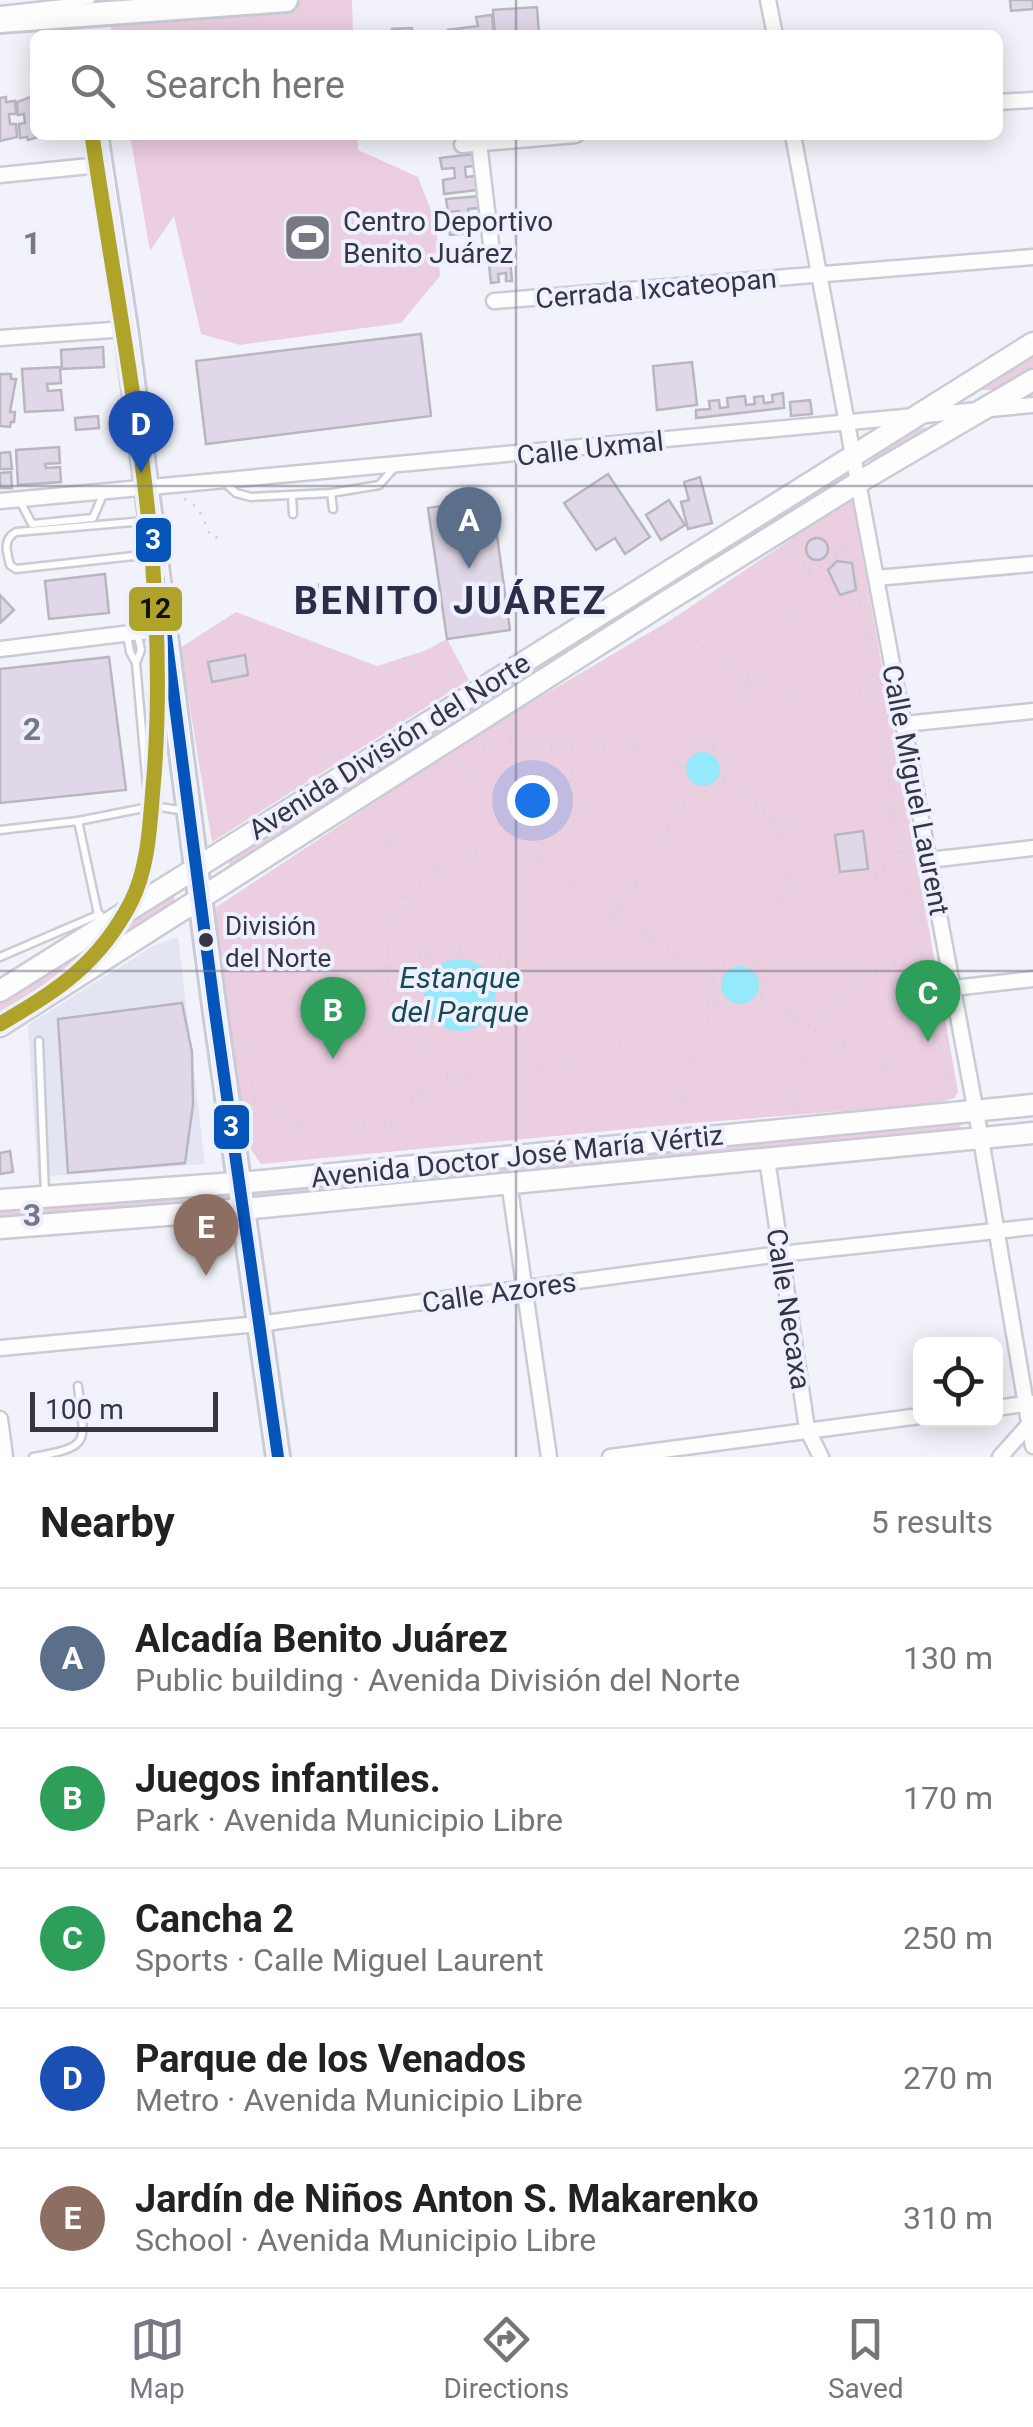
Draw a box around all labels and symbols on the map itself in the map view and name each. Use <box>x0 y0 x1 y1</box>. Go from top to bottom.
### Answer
place label: Centro Deportivo Benito Juárez <box>343 205 553 270</box>
sports icon: Centro Deportivo Benito Juárez <box>282 211 334 263</box>
text: 1 <box>23 224 41 262</box>
street label: Cerrada Ixcateopan <box>534 262 778 315</box>
pin: D <box>108 390 174 473</box>
street label: Calle Uxmal <box>515 424 665 473</box>
pin: A <box>436 486 502 569</box>
line badge: 3 <box>134 516 173 564</box>
text: 3 <box>145 523 161 556</box>
district label: BENITO JUÁREZ <box>294 579 608 623</box>
line badge: 12 <box>127 585 184 633</box>
text: 12 <box>139 592 171 625</box>
street label: Avenida División del Norte <box>242 646 536 847</box>
street label: Calle Miguel Laurent <box>875 662 956 918</box>
text: 2 <box>23 710 41 748</box>
your location <box>507 775 558 826</box>
place label: División del Norte <box>225 911 331 973</box>
marker: División del Norte <box>196 930 216 950</box>
water label: Estanque del Parque <box>391 960 529 1029</box>
pin: C <box>896 960 960 1042</box>
pin: B <box>300 976 366 1059</box>
line badge: 3 <box>212 1103 251 1151</box>
text: 3 <box>223 1110 239 1143</box>
street label: Avenida Doctor José María Vértiz <box>309 1118 725 1195</box>
pin: E <box>174 1194 238 1276</box>
text: 3 <box>23 1196 41 1234</box>
street label: Calle Necaxa <box>759 1226 818 1392</box>
street label: Calle Azores <box>420 1265 578 1320</box>
scale bar <box>30 1387 218 1432</box>

